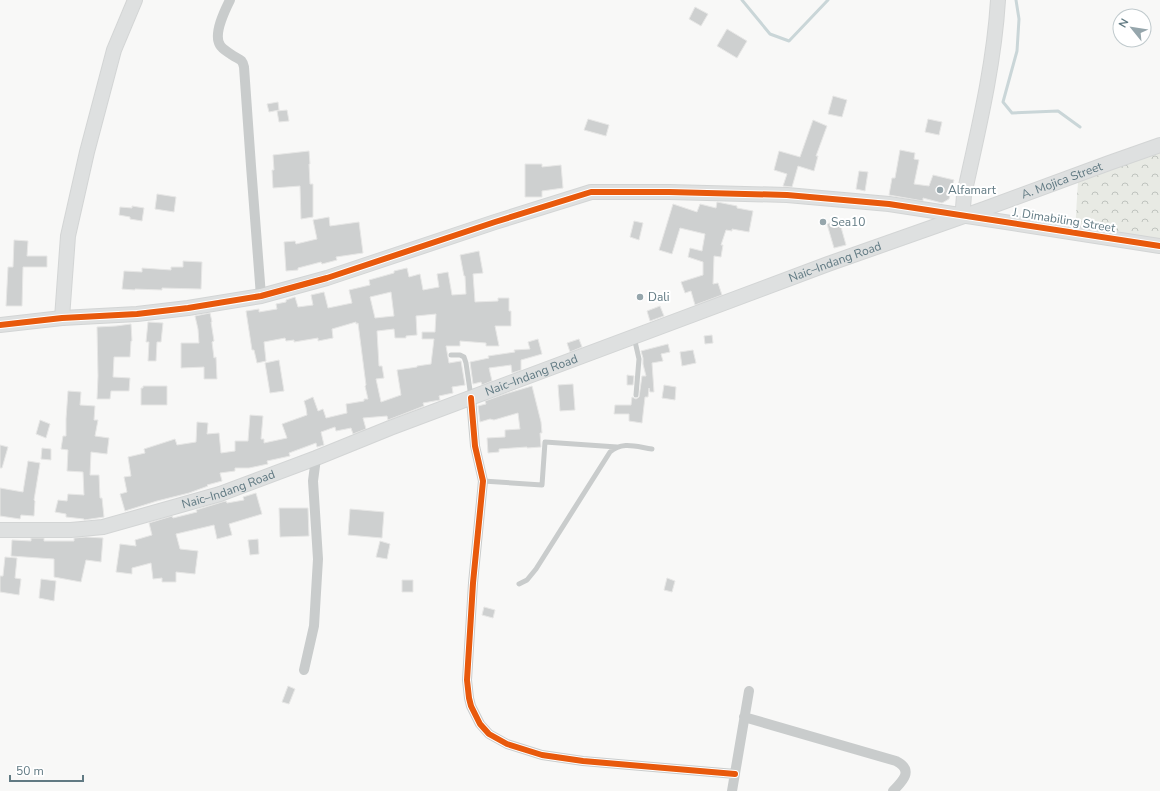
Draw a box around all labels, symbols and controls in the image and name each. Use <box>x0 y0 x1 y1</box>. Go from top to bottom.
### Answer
north arrow <box>1112 8 1152 48</box>
text: N <box>1115 16 1132 31</box>
street label: A. Mojica Street <box>1019 158 1105 203</box>
place label: Alfamart <box>948 182 997 198</box>
marker: Alfamart <box>935 185 945 195</box>
street label: J. Dimabiling Street <box>1011 204 1117 236</box>
place label: Sea10 <box>831 214 866 230</box>
marker: Sea10 <box>818 217 828 227</box>
street label: Naic–Indang Road <box>786 238 884 286</box>
place label: Dali <box>648 289 670 305</box>
marker: Dali <box>635 292 645 302</box>
street label: Naic–Indang Road <box>483 350 580 400</box>
street label: Naic–Indang Road <box>180 466 277 512</box>
scale bar <box>10 757 83 783</box>
text: 50 m <box>16 763 44 779</box>

